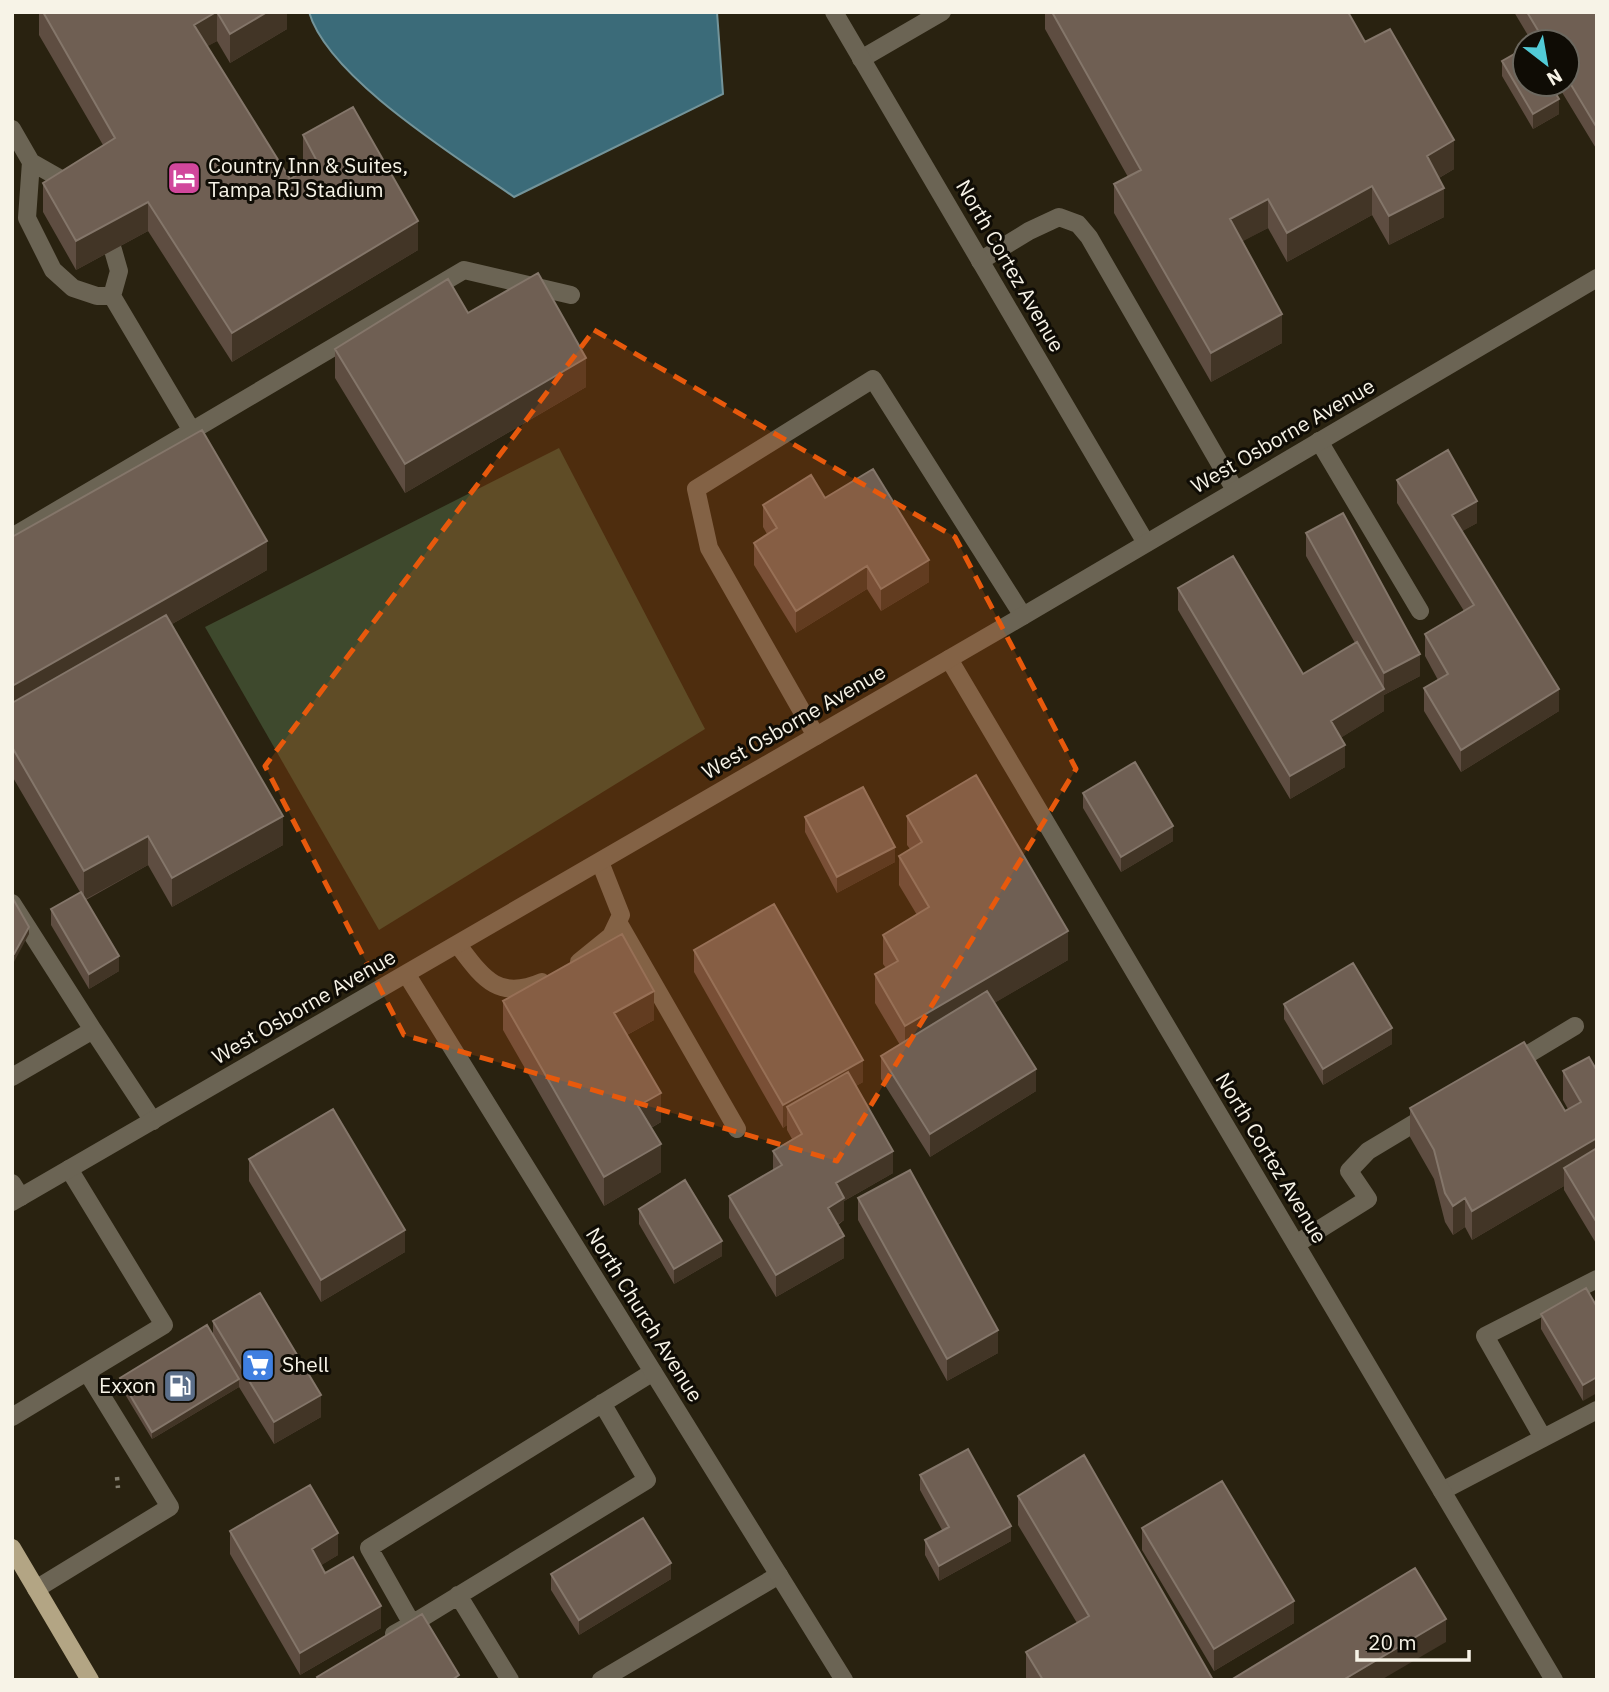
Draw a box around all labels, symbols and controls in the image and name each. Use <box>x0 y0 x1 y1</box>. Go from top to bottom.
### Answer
north arrow <box>1511 28 1581 98</box>
text: N <box>1543 64 1567 91</box>
place label: Country Inn & Suites, Tampa RJ Stadium <box>208 151 408 203</box>
hotel icon: Country Inn & Suites, Tampa RJ Stadium <box>165 159 203 197</box>
street label: North Cortez Avenue <box>950 174 1072 357</box>
street label: West Osborne Avenue <box>1186 371 1379 499</box>
street label: West Osborne Avenue <box>697 657 890 785</box>
street label: West Osborne Avenue <box>207 942 400 1070</box>
street label: North Cortez Avenue <box>1210 1067 1334 1248</box>
street label: North Church Avenue <box>580 1222 710 1407</box>
supermarket icon: Shell <box>239 1346 277 1384</box>
place label: Shell <box>282 1350 329 1378</box>
fuel station icon: Exxon <box>161 1367 199 1405</box>
place label: Exxon <box>99 1371 156 1399</box>
scale bar <box>1357 1618 1469 1662</box>
text: 20 m <box>1368 1628 1417 1656</box>

